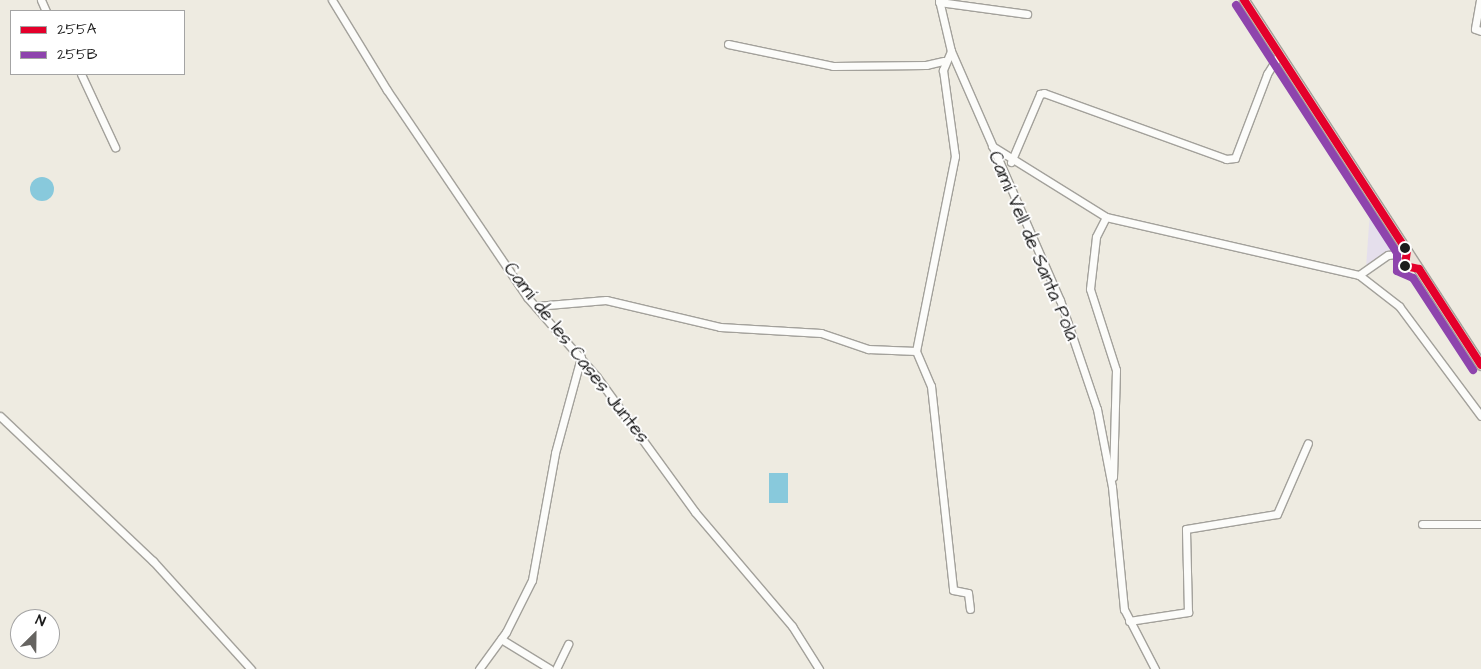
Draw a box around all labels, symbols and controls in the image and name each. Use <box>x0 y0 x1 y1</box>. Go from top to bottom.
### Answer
legend <box>10 10 185 75</box>
text: 255A <box>57 19 96 40</box>
text: 255B <box>57 44 98 65</box>
street label: Camí Vell de Santa Pola <box>983 148 1083 344</box>
unlabelled marker <box>1400 243 1410 253</box>
street label: Camí de les Cases Juntes <box>498 258 654 448</box>
unlabelled marker <box>1400 261 1410 271</box>
north arrow <box>10 609 60 659</box>
text: N <box>33 610 48 632</box>

